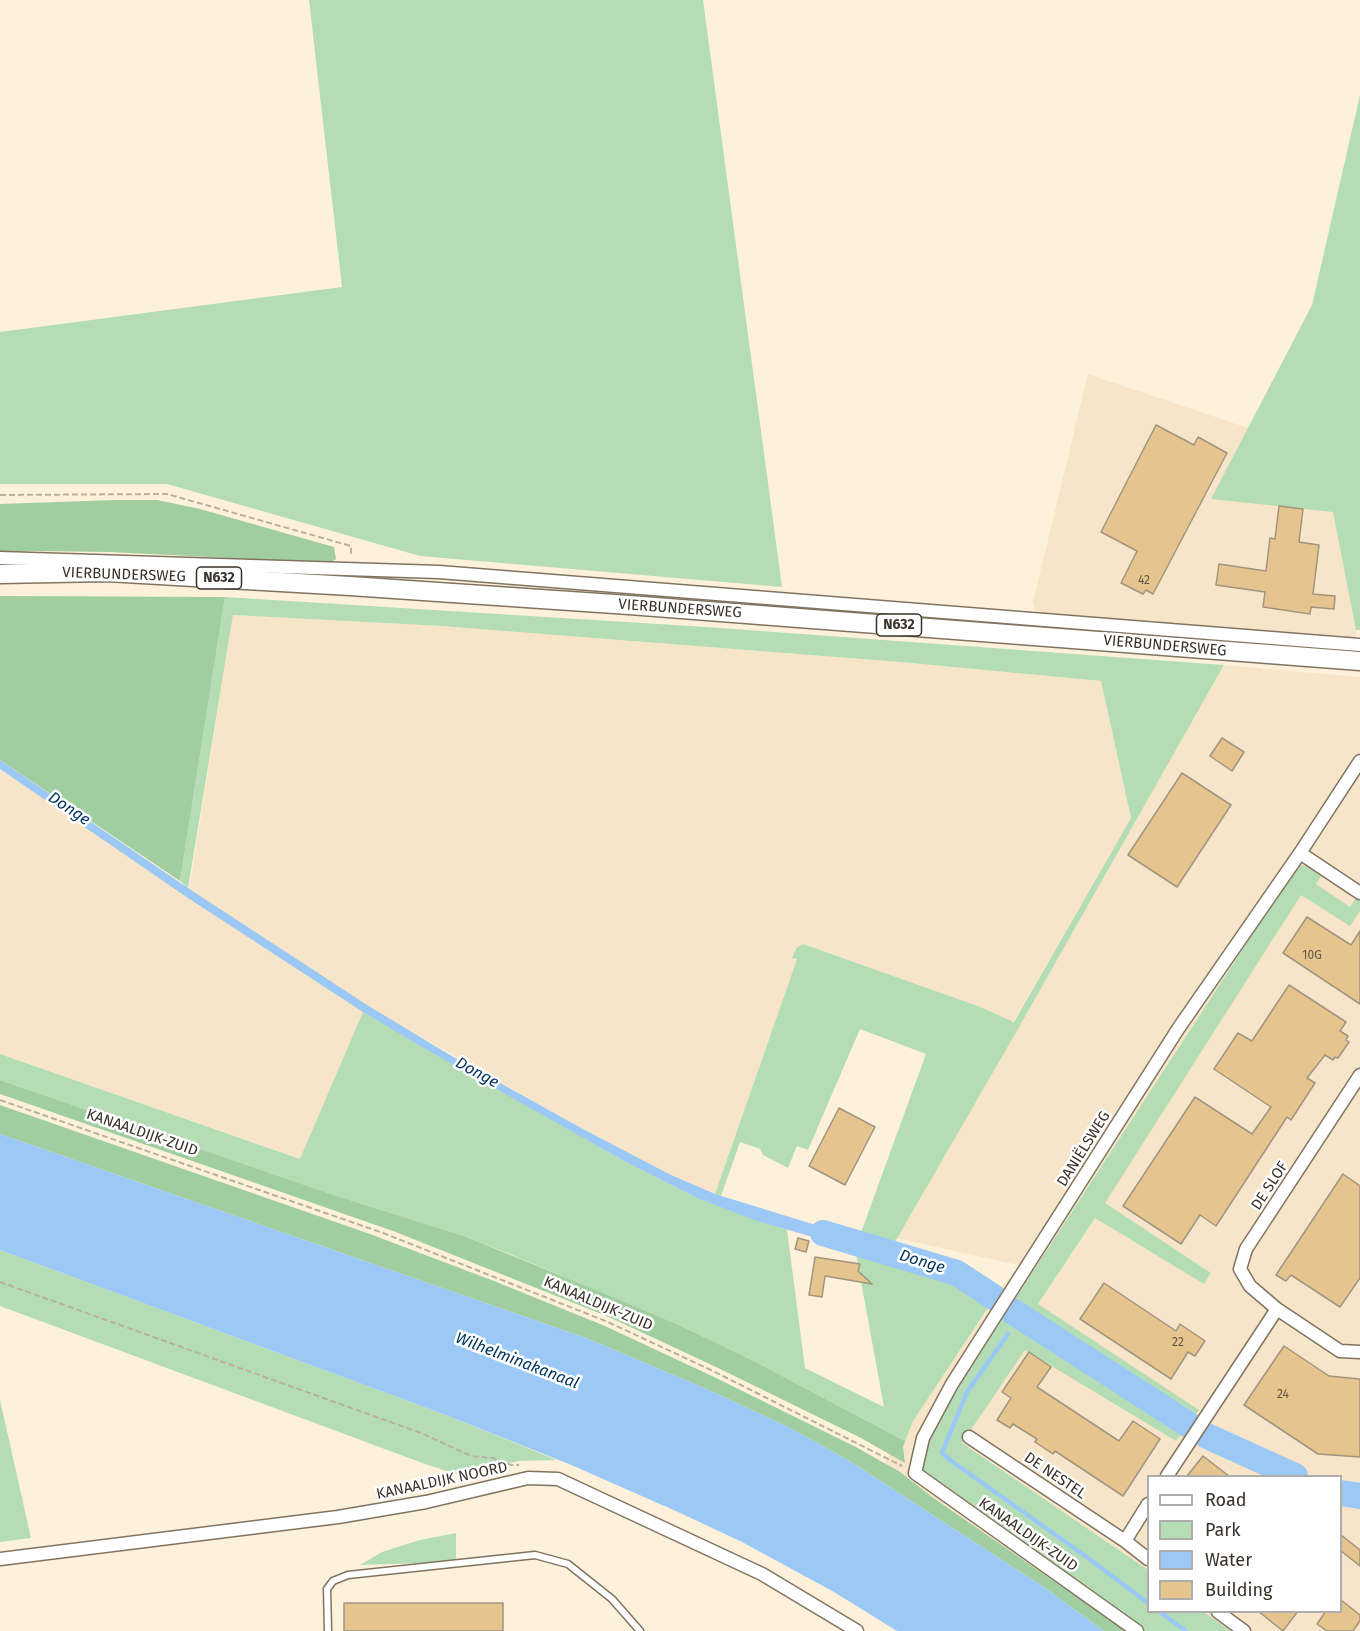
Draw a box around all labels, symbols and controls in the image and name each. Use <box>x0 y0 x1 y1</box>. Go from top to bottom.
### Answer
street label: VIERBUNDERSWEG <box>62 564 186 586</box>
road number: N632 <box>196 567 242 589</box>
house number: 42 <box>1138 574 1150 588</box>
street label: VIERBUNDERSWEG <box>618 596 742 622</box>
road number: N632 <box>876 614 922 636</box>
street label: VIERBUNDERSWEG <box>1103 632 1227 660</box>
water label: Donge <box>44 788 94 830</box>
house number: 10G <box>1302 949 1322 963</box>
water label: Donge <box>452 1053 502 1093</box>
street label: KANAALDIJK-ZUID <box>84 1106 200 1160</box>
street label: DANIËLSWEG <box>1054 1108 1114 1190</box>
street label: DE SLOF <box>1248 1158 1292 1214</box>
water label: Donge <box>897 1246 947 1278</box>
street label: KANAALDIJK-ZUID <box>541 1273 655 1335</box>
water label: Wilhelminakanaal <box>453 1329 581 1393</box>
house number: 22 <box>1172 1336 1184 1350</box>
house number: 24 <box>1277 1388 1289 1402</box>
street label: DE NESTEL <box>1021 1449 1089 1503</box>
street label: KANAALDIJK NOORD <box>375 1458 509 1504</box>
legend <box>1147 1475 1342 1613</box>
text: Road <box>1205 1489 1247 1511</box>
street label: KANAALDIJK-ZUID <box>975 1494 1081 1576</box>
text: Park <box>1205 1519 1240 1541</box>
text: Water <box>1205 1549 1252 1571</box>
text: Building <box>1205 1579 1272 1601</box>

